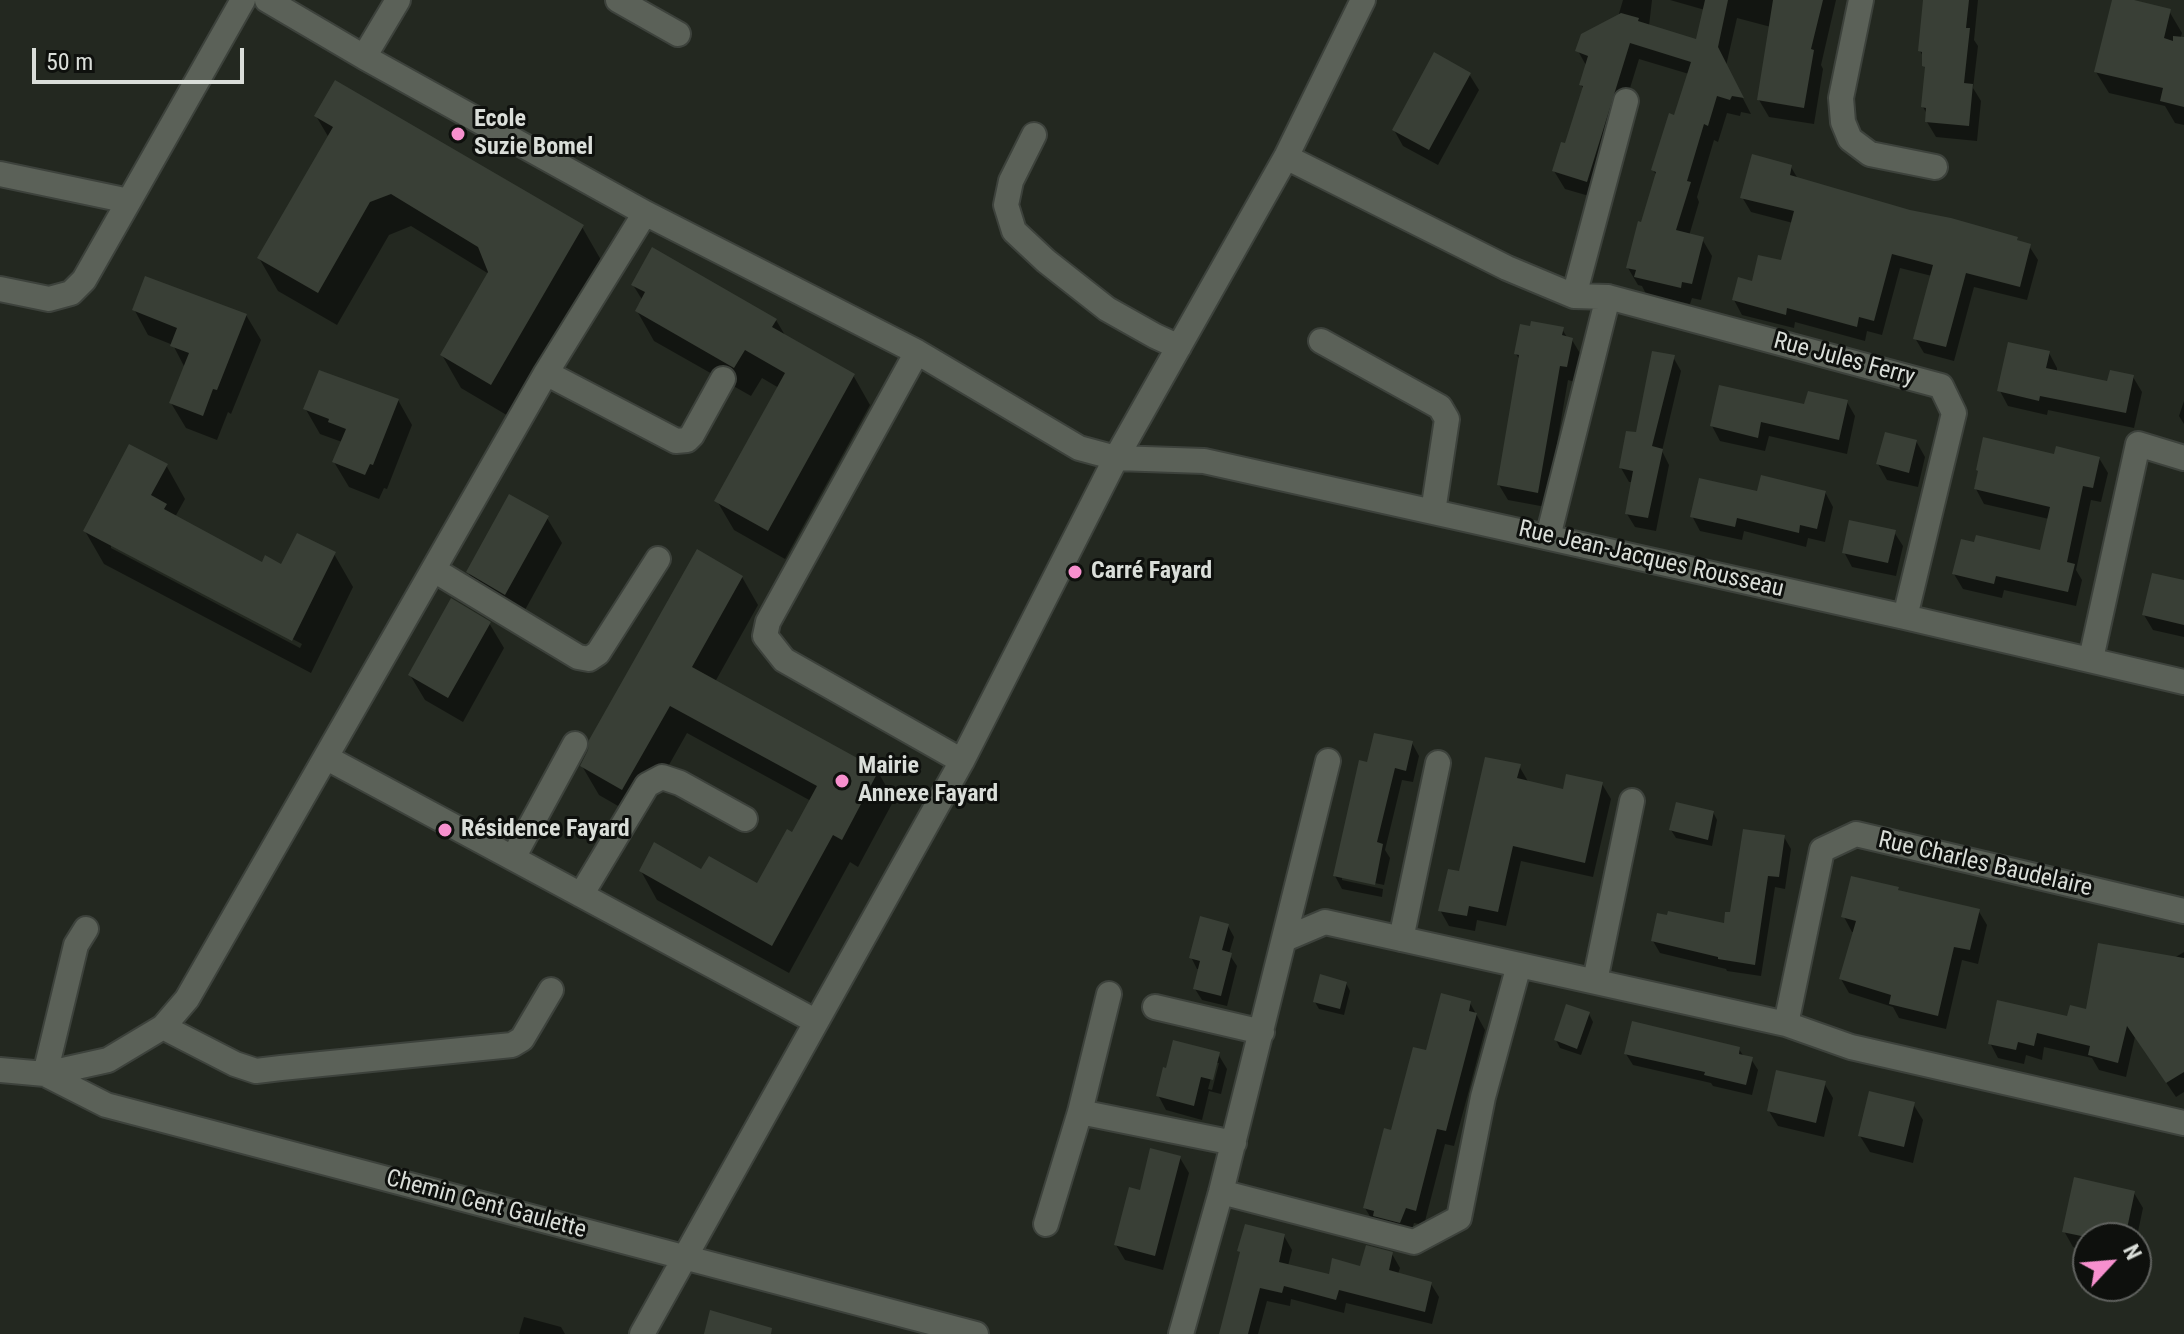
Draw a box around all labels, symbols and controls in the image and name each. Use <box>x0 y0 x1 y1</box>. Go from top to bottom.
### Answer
scale bar <box>36 32 248 82</box>
text: 50 m <box>46 48 93 76</box>
place label: Ecole Suzie Bomel <box>474 106 593 162</box>
marker: Ecole Suzie Bomel <box>449 125 467 143</box>
street label: Rue Jules Ferry <box>1770 327 1918 393</box>
street label: Rue Jean-Jacques Rousseau <box>1516 515 1786 605</box>
place label: Carré Fayard <box>1091 558 1212 586</box>
marker: Carré Fayard <box>1066 563 1084 581</box>
place label: Mairie Annexe Fayard <box>858 753 998 809</box>
marker: Mairie Annexe Fayard <box>833 772 851 790</box>
place label: Résidence Fayard <box>461 816 630 844</box>
marker: Résidence Fayard <box>436 821 454 839</box>
street label: Rue Charles Baudelaire <box>1875 826 2095 904</box>
street label: Chemin Cent Gaulette <box>383 1164 589 1246</box>
north arrow <box>2072 1222 2152 1302</box>
text: N <box>2118 1241 2146 1264</box>

